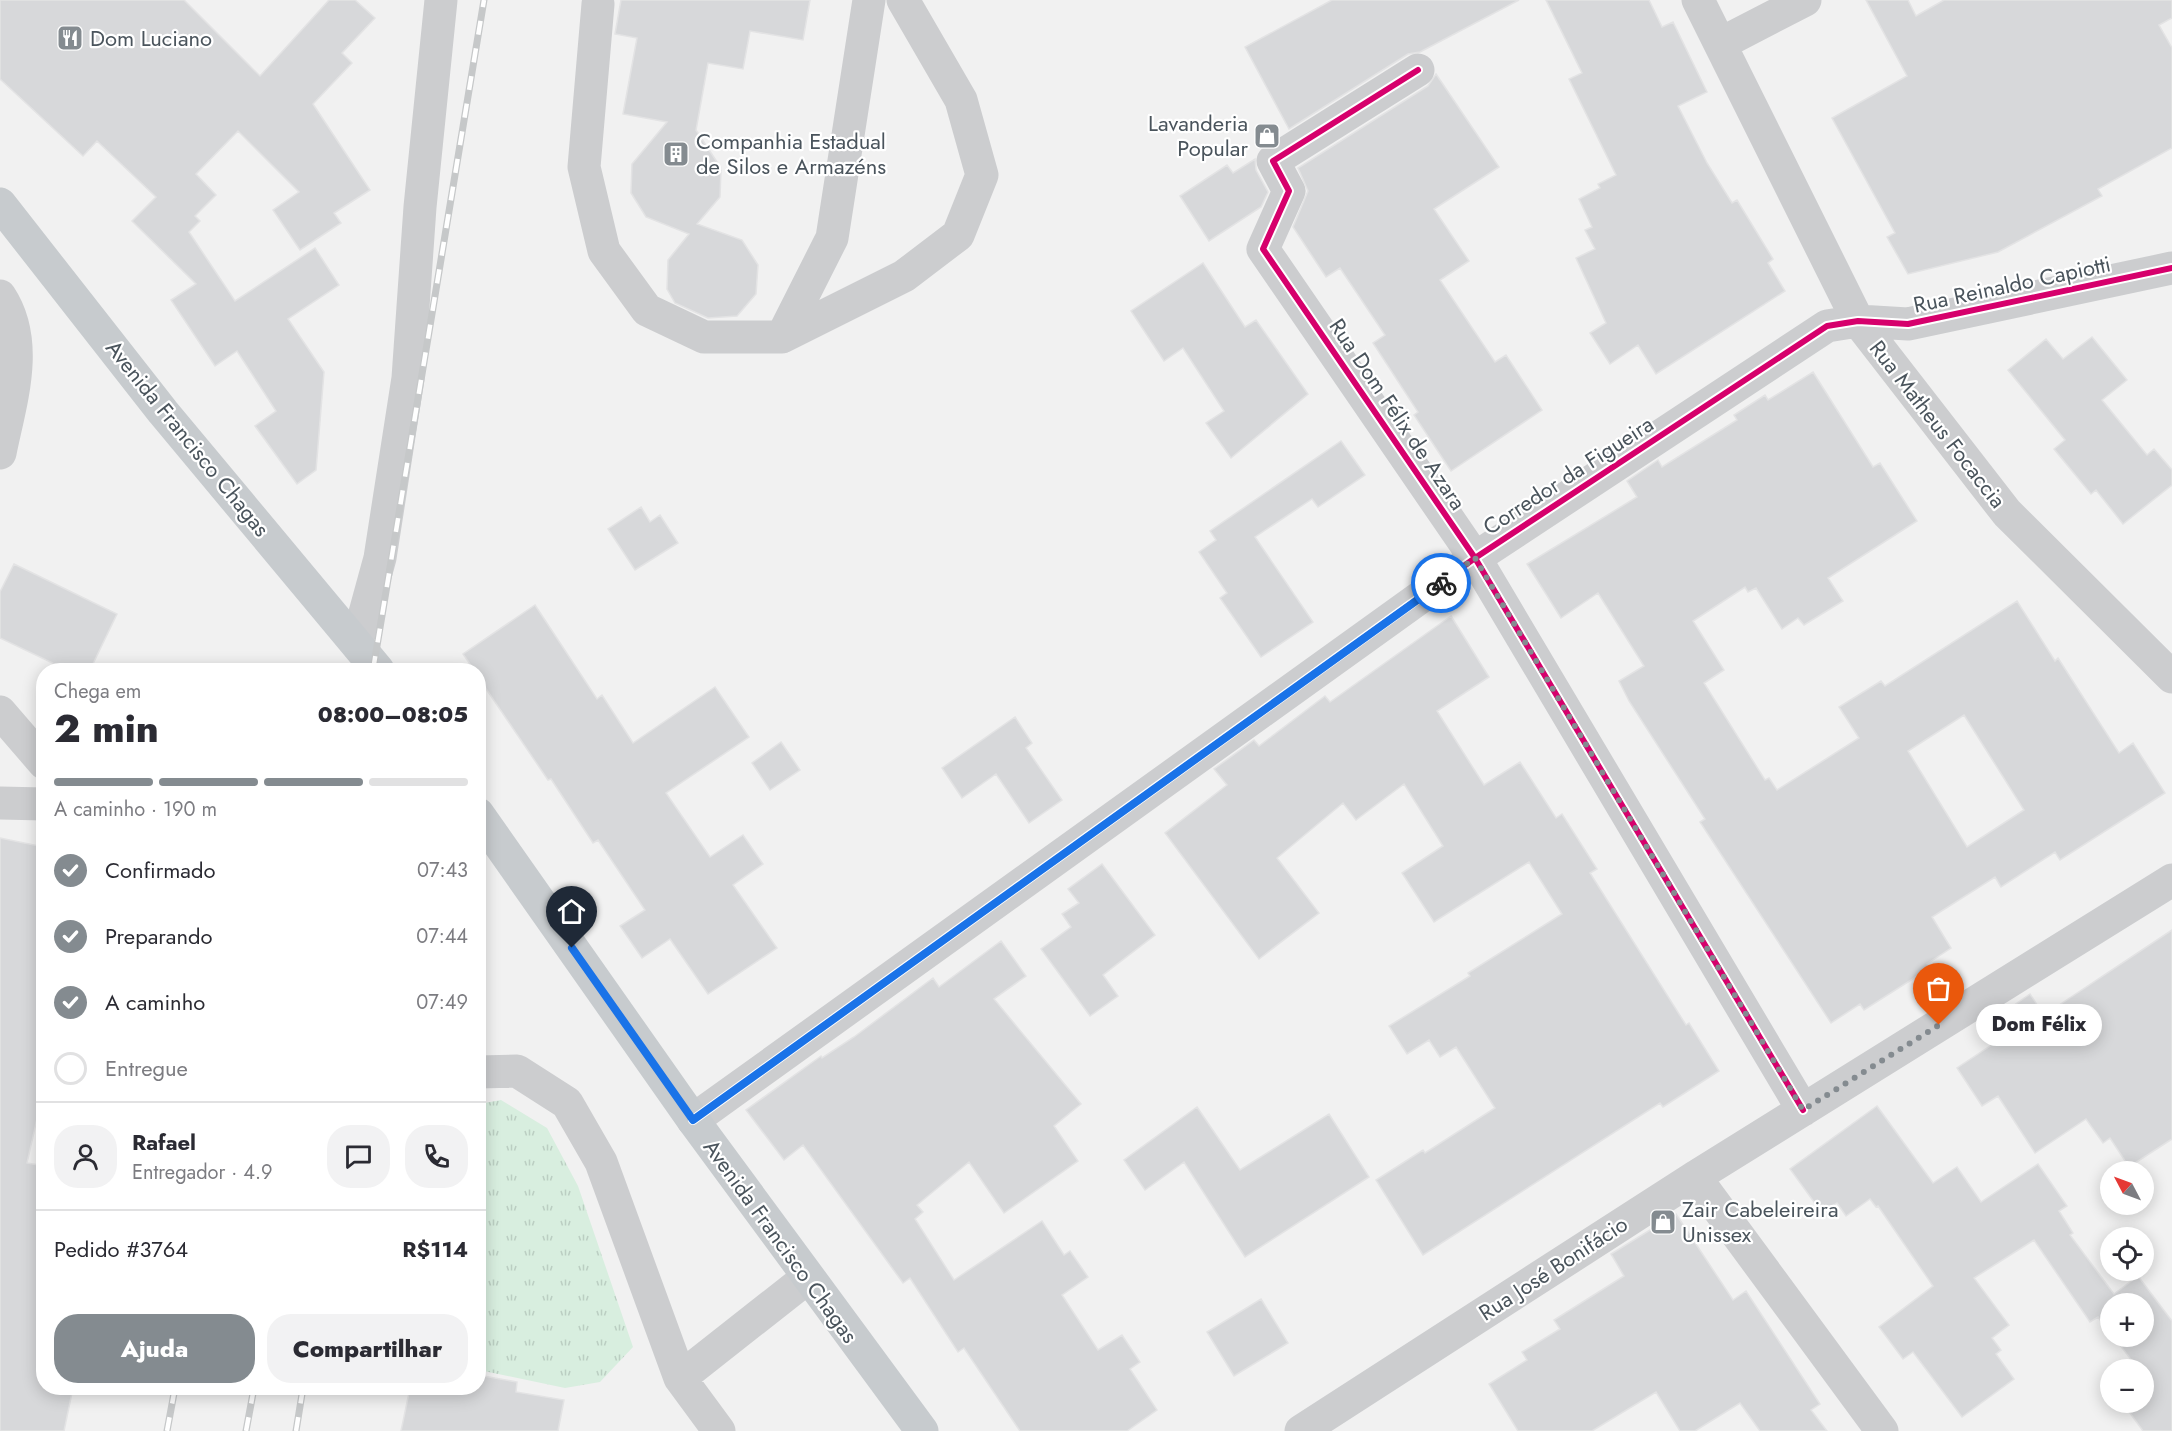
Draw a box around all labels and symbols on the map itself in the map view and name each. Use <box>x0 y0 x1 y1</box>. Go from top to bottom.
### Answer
place label: Dom Luciano <box>90 22 212 54</box>
restaurant icon: Dom Luciano <box>55 23 85 53</box>
place label: Lavanderia Popular <box>1148 107 1248 164</box>
shop icon: Lavanderia Popular <box>1252 121 1282 151</box>
place label: Companhia Estadual de Silos e Armazéns <box>696 125 886 182</box>
building icon: Companhia Estadual de Silos e Armazéns <box>661 139 691 169</box>
street label: Rua Reinaldo Capiotti <box>1910 247 2114 321</box>
street label: Rua Dom Félix de Azara <box>1322 312 1474 516</box>
street label: Avenida Francisco Chagas <box>99 333 278 543</box>
street label: Rua Matheus Focaccia <box>1862 333 2014 515</box>
street label: Corredor da Figueira <box>1476 408 1660 542</box>
courier <box>1411 553 1471 613</box>
pin <box>546 886 597 948</box>
pin <box>1913 963 1964 1025</box>
callout: Dom Félix <box>1975 1004 2101 1046</box>
street label: Avenida Francisco Chagas <box>696 1133 866 1350</box>
north arrow <box>2100 1161 2154 1215</box>
place label: Zair Cabeleireira Unissex <box>1682 1193 1838 1250</box>
shop icon: Zair Cabeleireira Unissex <box>1648 1207 1678 1237</box>
street label: Rua José Bonifácio <box>1472 1208 1634 1328</box>

